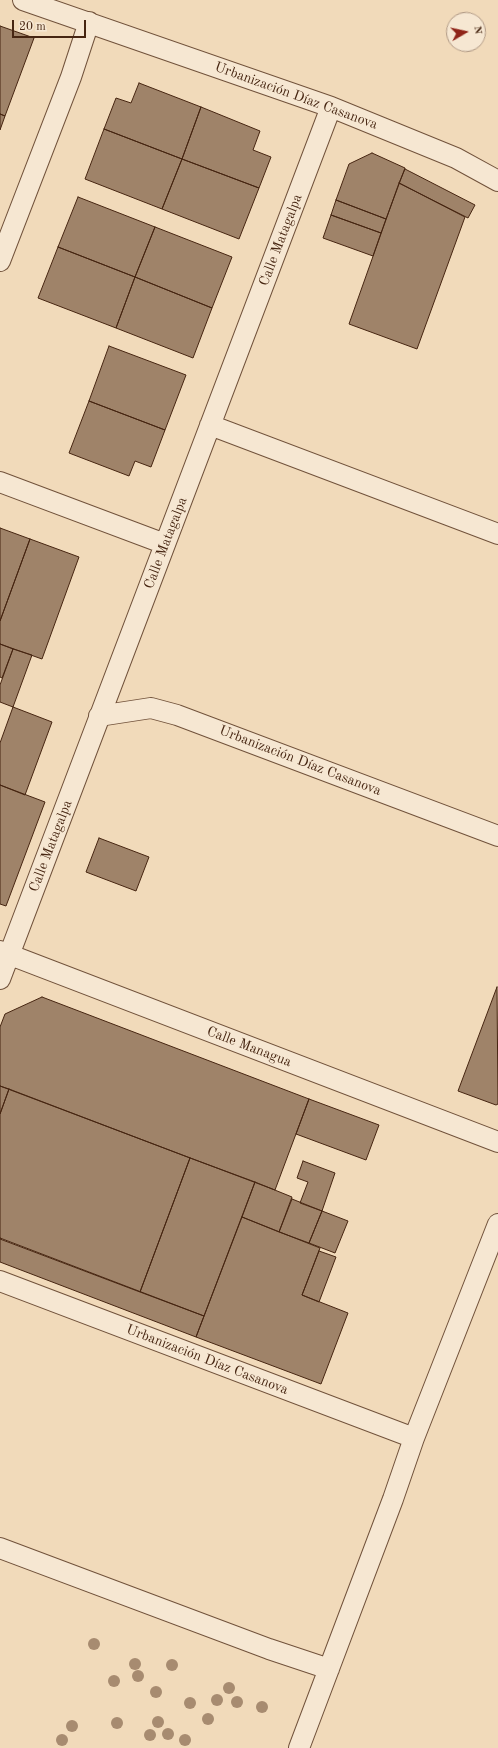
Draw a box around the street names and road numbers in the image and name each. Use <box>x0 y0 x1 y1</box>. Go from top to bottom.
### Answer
street label: Urbanización Díaz Casanova <box>212 59 380 133</box>
street label: Calle Matagalpa <box>256 192 306 288</box>
street label: Calle Matagalpa <box>141 495 191 591</box>
street label: Urbanización Díaz Casanova <box>217 722 383 800</box>
street label: Calle Matagalpa <box>26 798 76 894</box>
street label: Calle Managua <box>204 1023 294 1071</box>
street label: Urbanización Díaz Casanova <box>124 1321 290 1399</box>

